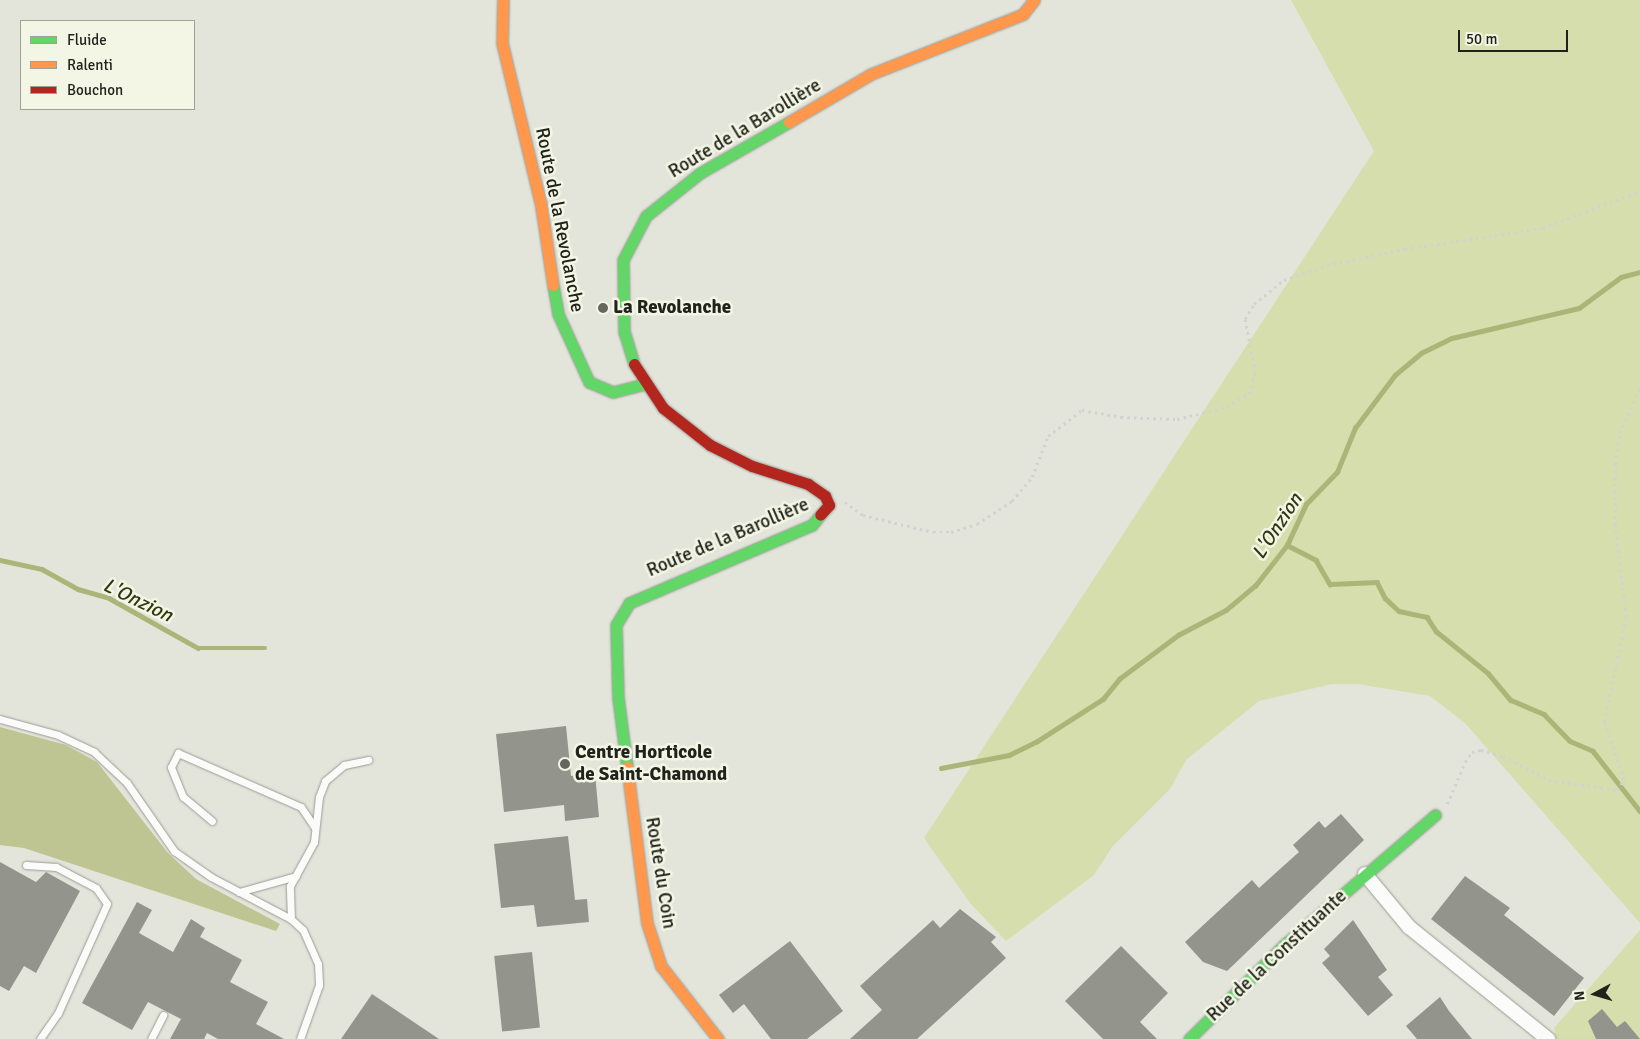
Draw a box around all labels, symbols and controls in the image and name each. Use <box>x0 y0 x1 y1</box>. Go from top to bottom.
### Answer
legend <box>20 20 195 110</box>
scale bar <box>1460 20 1570 52</box>
text: 50 m <box>1466 30 1497 48</box>
text: Fluide <box>67 31 107 49</box>
text: Ralenti <box>67 56 113 74</box>
street label: Route de la Barollière <box>665 74 825 184</box>
text: Bouchon <box>67 81 123 99</box>
street label: Route de la Revolanche <box>530 126 588 314</box>
place label: La Revolanche <box>613 297 731 319</box>
marker: La Revolanche <box>597 302 609 314</box>
water label: L'Onzion <box>1247 488 1307 564</box>
street label: Route de la Barollière <box>643 493 813 583</box>
water label: L'Onzion <box>99 573 177 627</box>
place label: Centre Horticole de Saint-Chamond <box>575 742 727 786</box>
marker: Centre Horticole de Saint-Chamond <box>559 758 571 770</box>
street label: Route du Coin <box>640 815 680 931</box>
street label: Rue de la Constituante <box>1202 885 1352 1027</box>
north arrow <box>1570 969 1620 1019</box>
text: N <box>1571 990 1589 1001</box>

